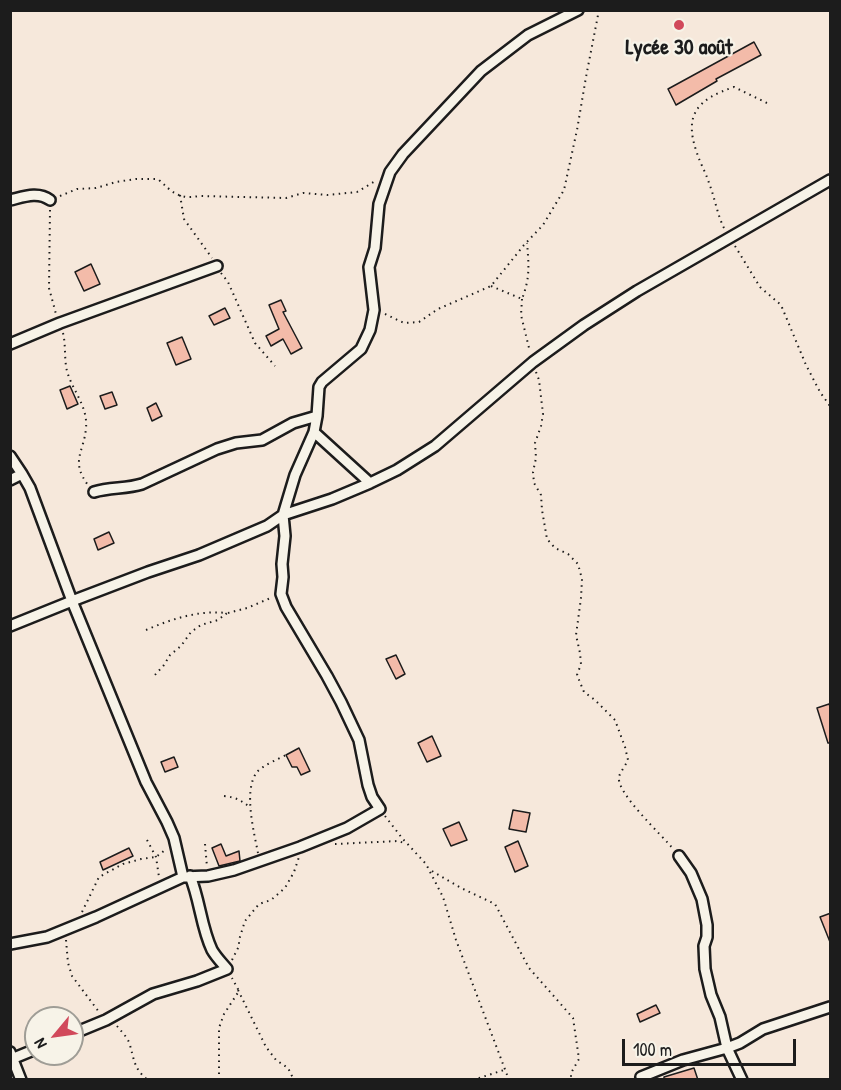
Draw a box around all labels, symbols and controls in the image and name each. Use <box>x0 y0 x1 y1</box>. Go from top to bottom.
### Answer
marker: Lycée 30 août <box>672 18 686 32</box>
place label: Lycée 30 août <box>625 35 733 61</box>
north arrow <box>24 1006 84 1066</box>
scale bar <box>625 1027 799 1065</box>
text: N <box>28 1035 52 1053</box>
text: 100 m <box>633 1037 672 1062</box>

